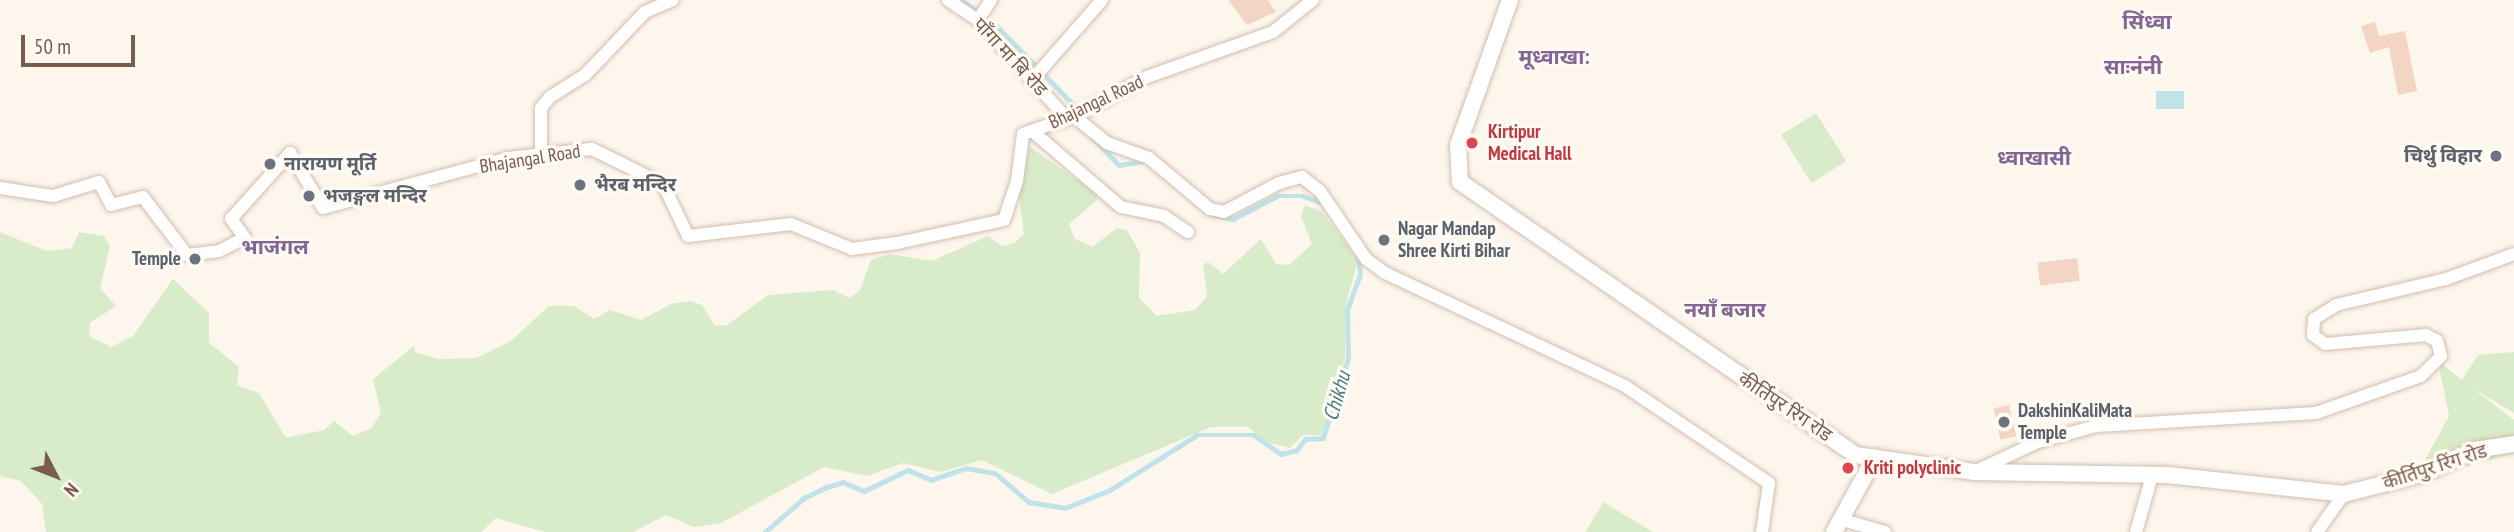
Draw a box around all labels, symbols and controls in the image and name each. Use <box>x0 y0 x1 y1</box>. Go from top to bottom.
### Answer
district label: सिंध्वा <box>2122 9 2172 35</box>
street label: पाँगा मा बि रोड <box>968 13 1052 101</box>
scale bar <box>24 21 138 65</box>
text: 50 m <box>34 33 71 60</box>
district label: मूध्वाखा: <box>1518 44 1590 70</box>
district label: साःनंनी <box>2104 54 2162 80</box>
street label: Bhajangal Road <box>1045 70 1147 134</box>
place label: Kirtipur Medical Hall <box>1488 121 1572 165</box>
marker: Kirtipur Medical Hall <box>1462 133 1482 153</box>
street label: Bhajangal Road <box>478 140 582 178</box>
district label: ध्वाखासी <box>1997 145 2071 171</box>
place label: चिर्थु विहार <box>2404 145 2482 167</box>
marker: चिर्थु विहार <box>2488 148 2504 164</box>
place label: नारायण मूर्ति <box>284 153 376 175</box>
marker: नारायण मूर्ति <box>262 156 278 172</box>
place label: भैरब मन्दिर <box>594 174 676 196</box>
marker: भैरब मन्दिर <box>572 177 588 193</box>
place label: भजङ्गल मन्दिर <box>323 185 427 207</box>
marker: भजङ्गल मन्दिर <box>301 188 317 204</box>
place label: Nagar Mandap Shree Kirti Bihar <box>1398 218 1510 262</box>
marker: Nagar Mandap Shree Kirti Bihar <box>1376 232 1392 248</box>
district label: भाजंगल <box>241 234 309 260</box>
place label: Temple <box>132 248 181 270</box>
marker: Temple <box>187 251 203 267</box>
district label: नयाँ बजार <box>1684 297 1766 323</box>
street label: कीर्तिपुर रिंग रोड <box>1734 367 1836 447</box>
water label: Chikhu <box>1318 369 1356 423</box>
place label: DakshinKaliMata Temple <box>2018 400 2132 444</box>
marker: DakshinKaliMata Temple <box>1996 414 2012 430</box>
street label: कीर्तिपुर रिंग रोड <box>2380 439 2490 495</box>
north arrow <box>21 441 91 511</box>
place label: Kriti polyclinic <box>1864 457 1961 479</box>
marker: Kriti polyclinic <box>1838 458 1858 478</box>
text: N <box>59 478 84 502</box>

